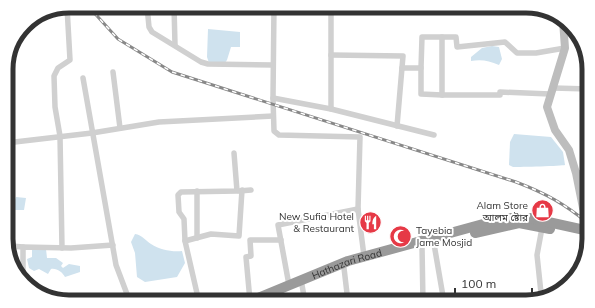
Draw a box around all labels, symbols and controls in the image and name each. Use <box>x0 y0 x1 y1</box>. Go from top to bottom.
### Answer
shop icon: Alam Store আলম ষ্টোর <box>530 198 556 224</box>
place label: Alam Store আলম ষ্টোর <box>477 199 529 224</box>
restaurant icon: New Sufia Hotel & Restaurant <box>357 209 383 235</box>
place label: New Sufia Hotel & Restaurant <box>279 210 354 235</box>
mosque icon: Tayebia Jame Mosjid <box>388 223 414 249</box>
place label: Tayebia Jame Mosjid <box>416 224 472 249</box>
street label: Hathazari Road <box>310 246 383 282</box>
scale bar <box>455 270 532 296</box>
text: 100 m <box>461 276 496 291</box>

